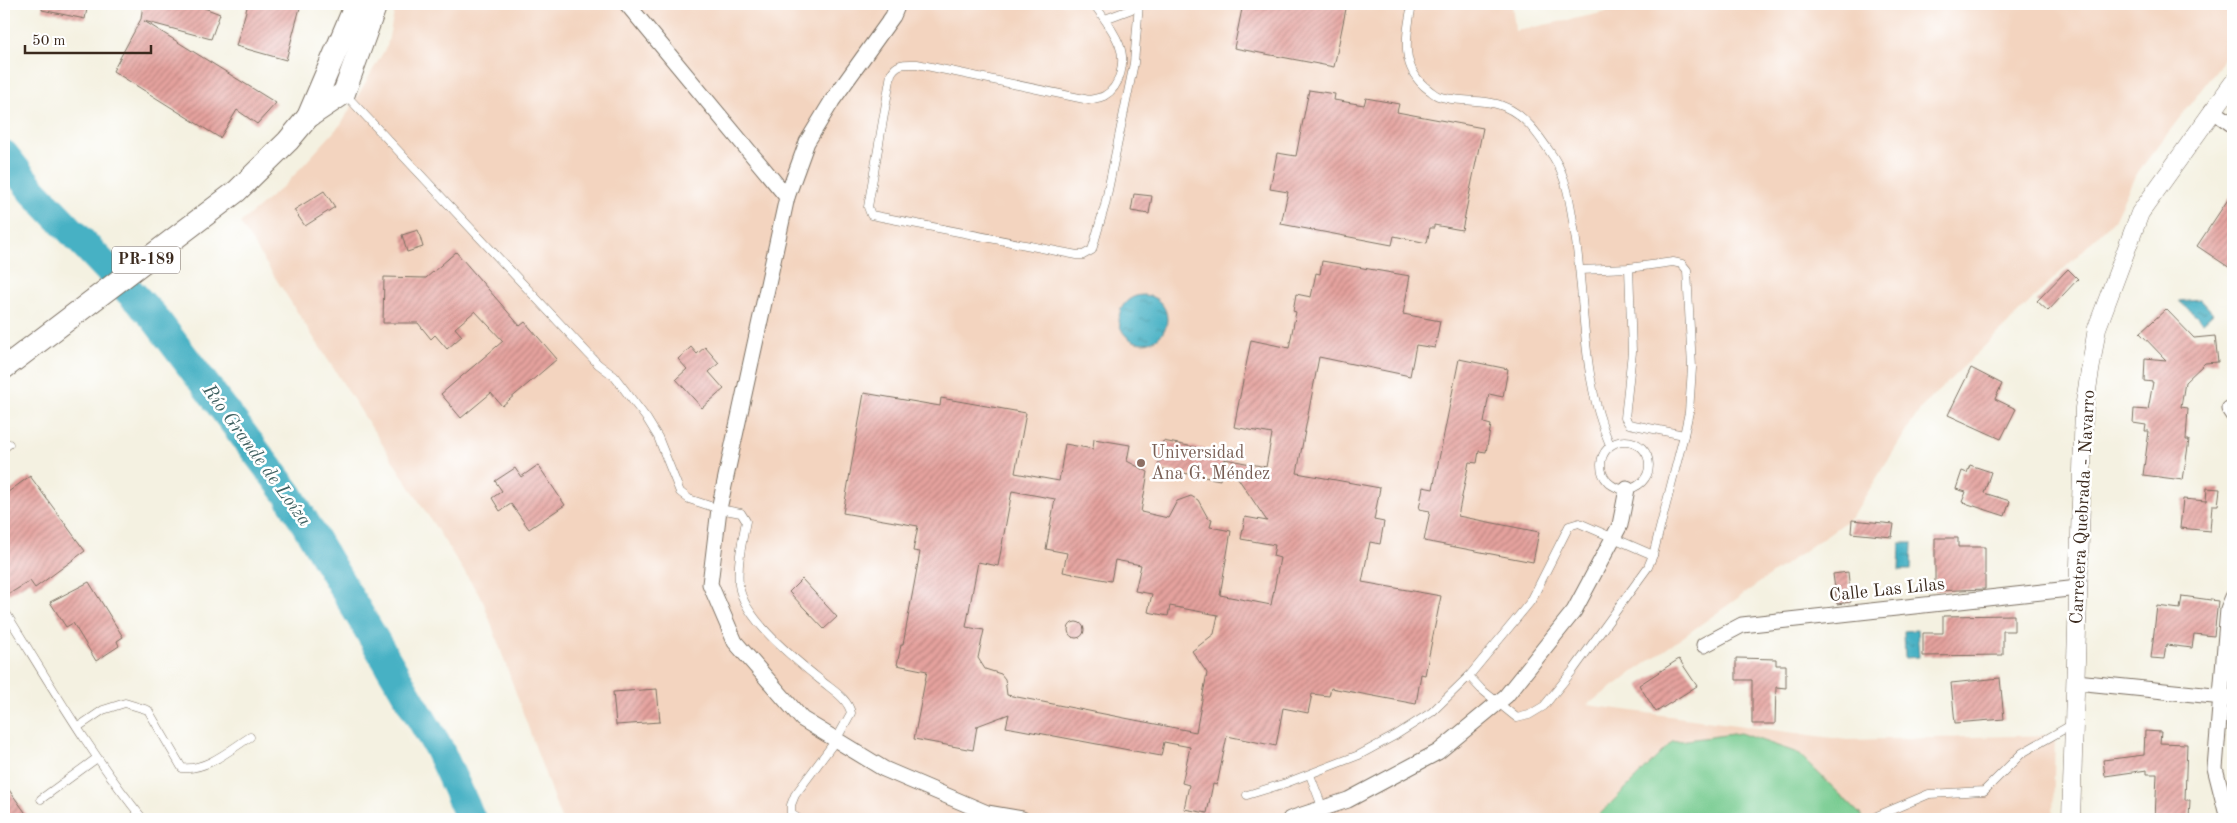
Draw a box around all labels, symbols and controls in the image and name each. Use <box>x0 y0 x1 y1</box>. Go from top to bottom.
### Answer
scale bar <box>25 22 151 54</box>
text: 50 m <box>32 34 66 49</box>
road number: PR-189 <box>112 246 180 274</box>
water label: Río Grande de Loíza <box>198 381 314 530</box>
street label: Carretera Quebrada - Navarro <box>2068 389 2098 625</box>
place label: Universidad Ana G. Méndez <box>1151 444 1270 483</box>
marker: Universidad Ana G. Méndez <box>1135 457 1147 469</box>
street label: Calle Las Lilas <box>1828 575 1946 605</box>

